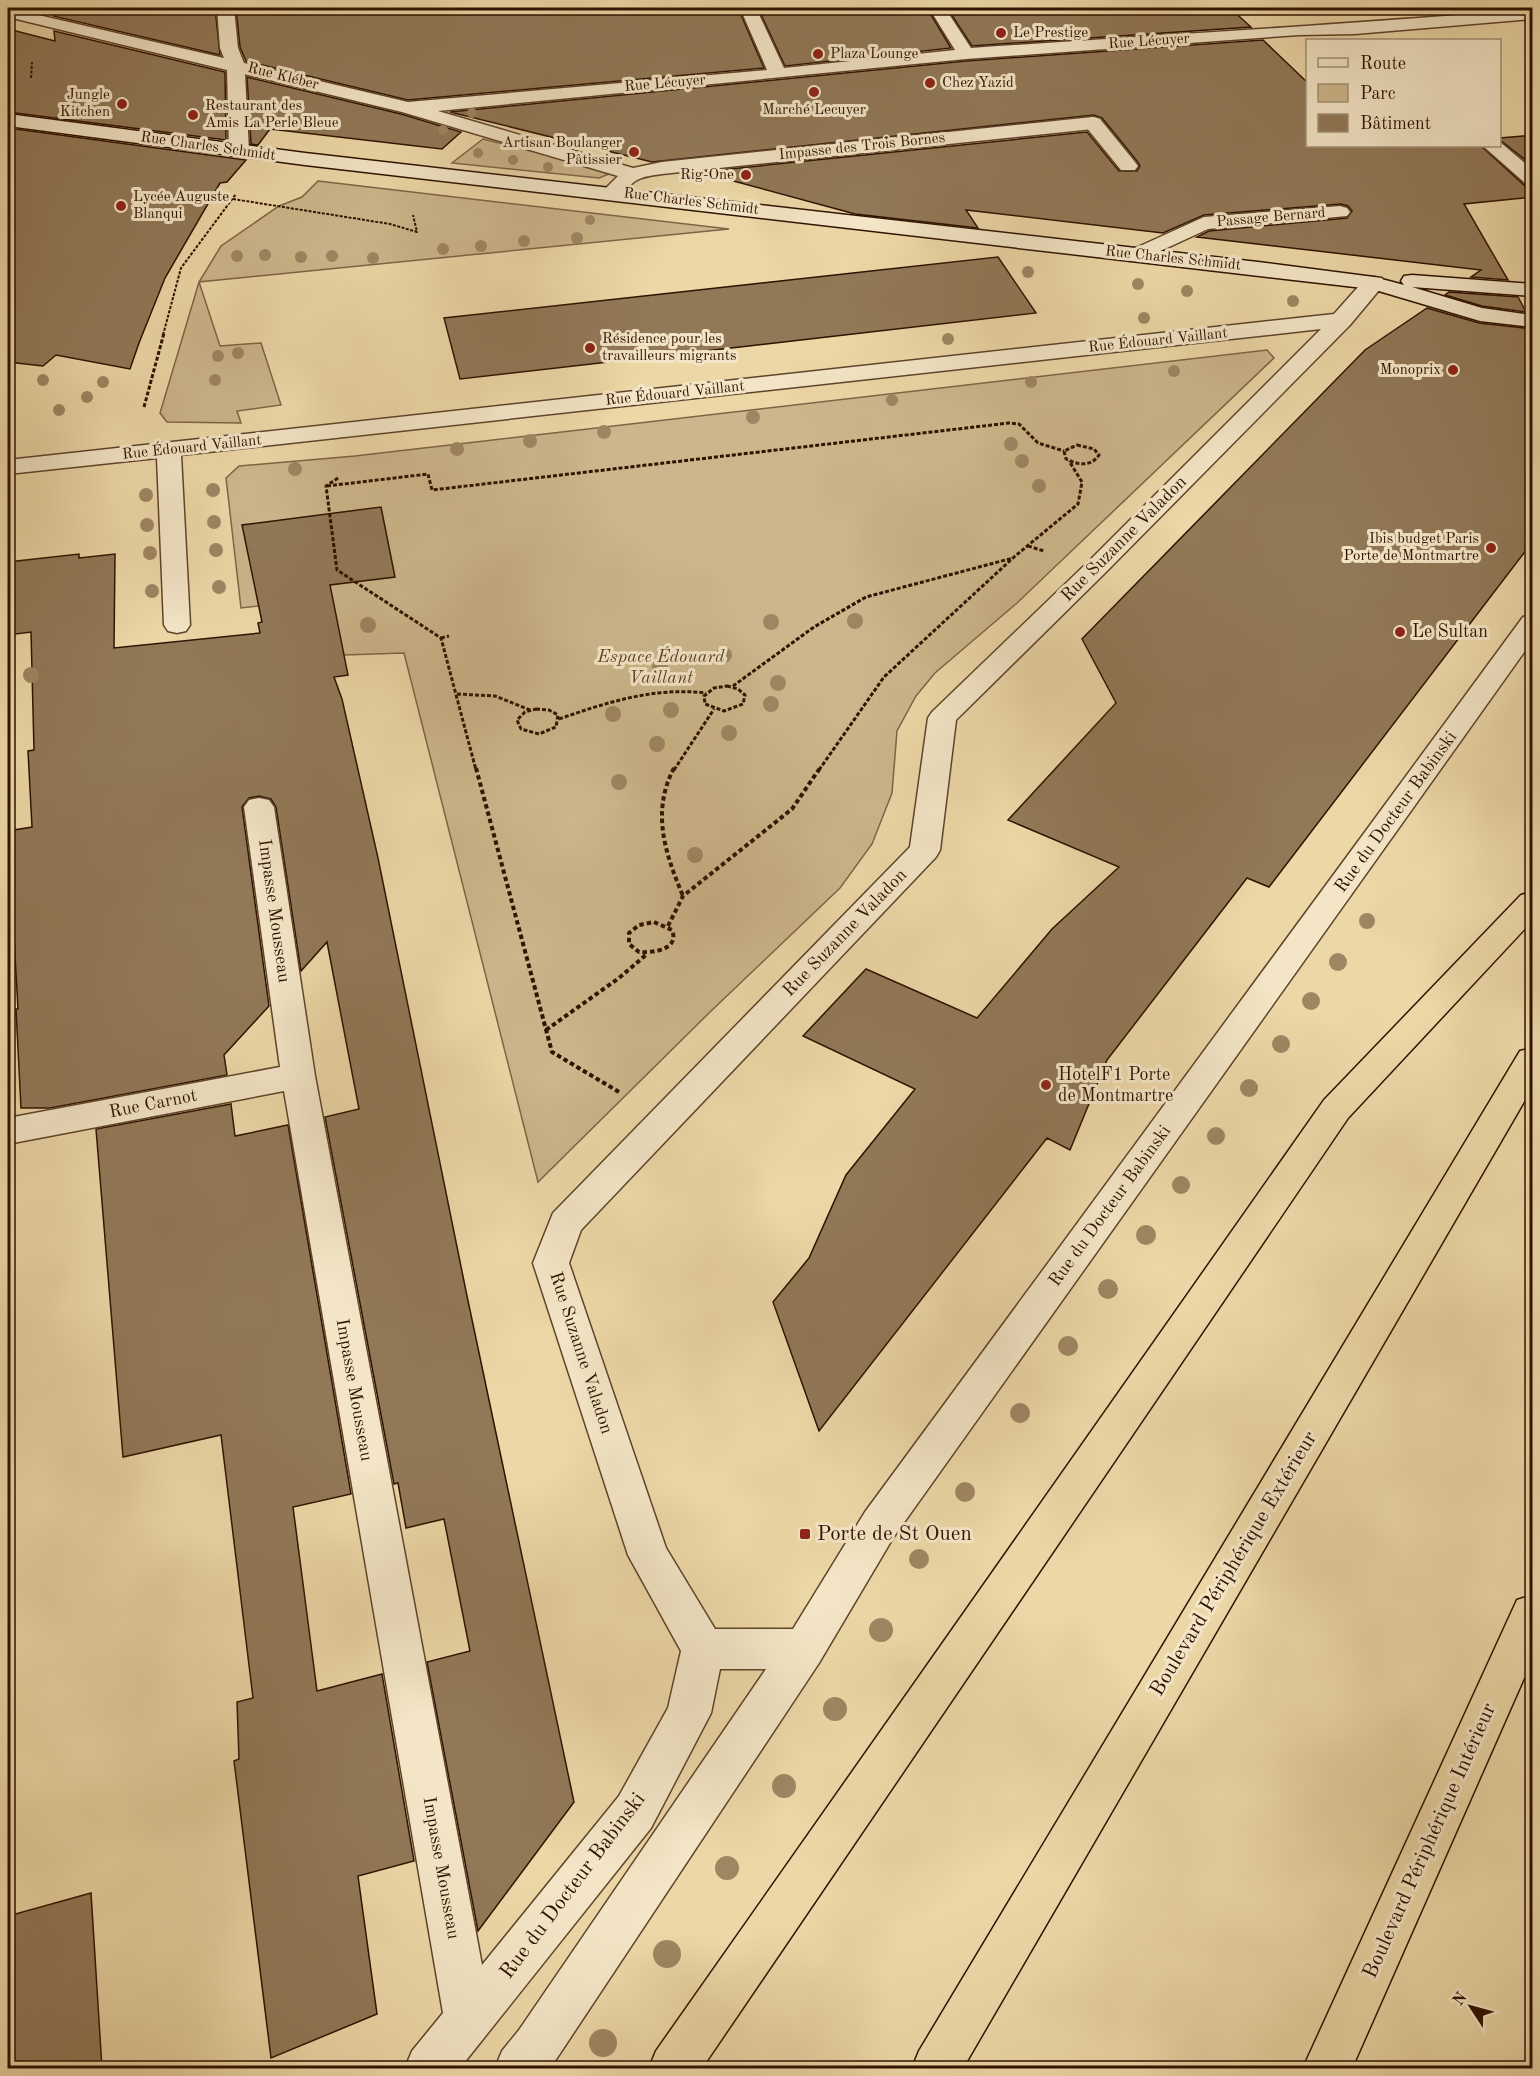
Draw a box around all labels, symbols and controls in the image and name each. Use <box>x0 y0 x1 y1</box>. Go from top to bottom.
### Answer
marker: Le Prestige <box>994 26 1008 40</box>
place label: Le Prestige <box>1013 26 1088 41</box>
street label: Rue Lécuyer <box>1108 32 1190 52</box>
legend <box>1306 39 1501 147</box>
marker: Plaza Lounge <box>811 47 825 61</box>
place label: Plaza Lounge <box>830 47 919 62</box>
text: Route <box>1360 55 1406 73</box>
street label: Rue Kléber <box>246 61 320 93</box>
street label: Rue Lécuyer <box>624 73 706 95</box>
marker: Chez Yazid <box>923 76 937 90</box>
place label: Chez Yazid <box>942 76 1014 91</box>
marker: Marché Lecuyer <box>807 85 821 99</box>
text: Parc <box>1360 85 1396 103</box>
place label: Jungle Kitchen <box>60 88 110 120</box>
marker: Jungle Kitchen <box>115 97 129 111</box>
place label: Restaurant des Amis La Perle Bleue <box>205 99 339 131</box>
place label: Marché Lecuyer <box>762 103 866 118</box>
marker: Restaurant des Amis La Perle Bleue <box>186 108 200 122</box>
text: Bâtiment <box>1360 115 1431 133</box>
street label: Rue Charles Schmidt <box>139 130 277 164</box>
street label: Impasse des Trois Bornes <box>778 131 946 163</box>
place label: Artisan Boulanger Pâtissier <box>502 136 622 168</box>
marker: Artisan Boulanger Pâtissier <box>627 145 641 159</box>
place label: Rig-One <box>680 168 734 183</box>
marker: Rig-One <box>739 168 753 182</box>
street label: Rue Charles Schmidt <box>622 186 760 218</box>
place label: Lycée Auguste Blanqui <box>133 190 229 222</box>
marker: Lycée Auguste Blanqui <box>114 199 128 213</box>
street label: Passage Bernard <box>1216 206 1326 230</box>
street label: Rue Charles Schmidt <box>1104 244 1242 274</box>
street label: Rue Édouard Vaillant <box>1087 323 1228 356</box>
place label: Résidence pour les travailleurs migrants <box>602 332 737 364</box>
marker: Résidence pour les travailleurs migrants <box>583 341 597 355</box>
place label: Monoprix <box>1380 363 1441 378</box>
marker: Monoprix <box>1446 363 1460 377</box>
street label: Rue Édouard Vaillant <box>604 376 745 409</box>
street label: Rue Édouard Vaillant <box>121 430 262 463</box>
street label: Rue Suzanne Valadon <box>1058 473 1190 605</box>
place label: Ibis budget Paris Porte de Montmartre <box>1344 532 1479 564</box>
marker: Ibis budget Paris Porte de Montmartre <box>1484 541 1498 555</box>
place label: Le Sultan <box>1412 623 1488 641</box>
marker: Le Sultan <box>1393 625 1407 639</box>
park label: Espace Édouard Vaillant <box>596 646 725 687</box>
street label: Rue du Docteur Babinski <box>1332 728 1461 896</box>
street label: Impasse Mousseau <box>255 838 293 984</box>
street label: Rue Suzanne Valadon <box>780 866 910 1000</box>
place label: HotelF1 Porte de Montmartre <box>1058 1066 1173 1105</box>
marker: HotelF1 Porte de Montmartre <box>1039 1078 1053 1092</box>
street label: Rue Carnot <box>108 1087 198 1121</box>
street label: Rue du Docteur Babinski <box>1046 1122 1175 1290</box>
street label: Rue Suzanne Valadon <box>546 1270 616 1437</box>
street label: Impasse Mousseau <box>333 1317 375 1463</box>
street label: Boulevard Périphérique Extérieur <box>1147 1428 1322 1700</box>
place label: Porte de St Ouen <box>817 1524 972 1545</box>
marker: Porte de St Ouen <box>798 1527 812 1541</box>
street label: Boulevard Périphérique Intérieur <box>1360 1700 1501 1982</box>
street label: Rue du Docteur Babinski <box>496 1789 650 1983</box>
street label: Impasse Mousseau <box>420 1795 462 1941</box>
north arrow <box>1441 1977 1501 2037</box>
text: N <box>1450 1989 1471 2009</box>

